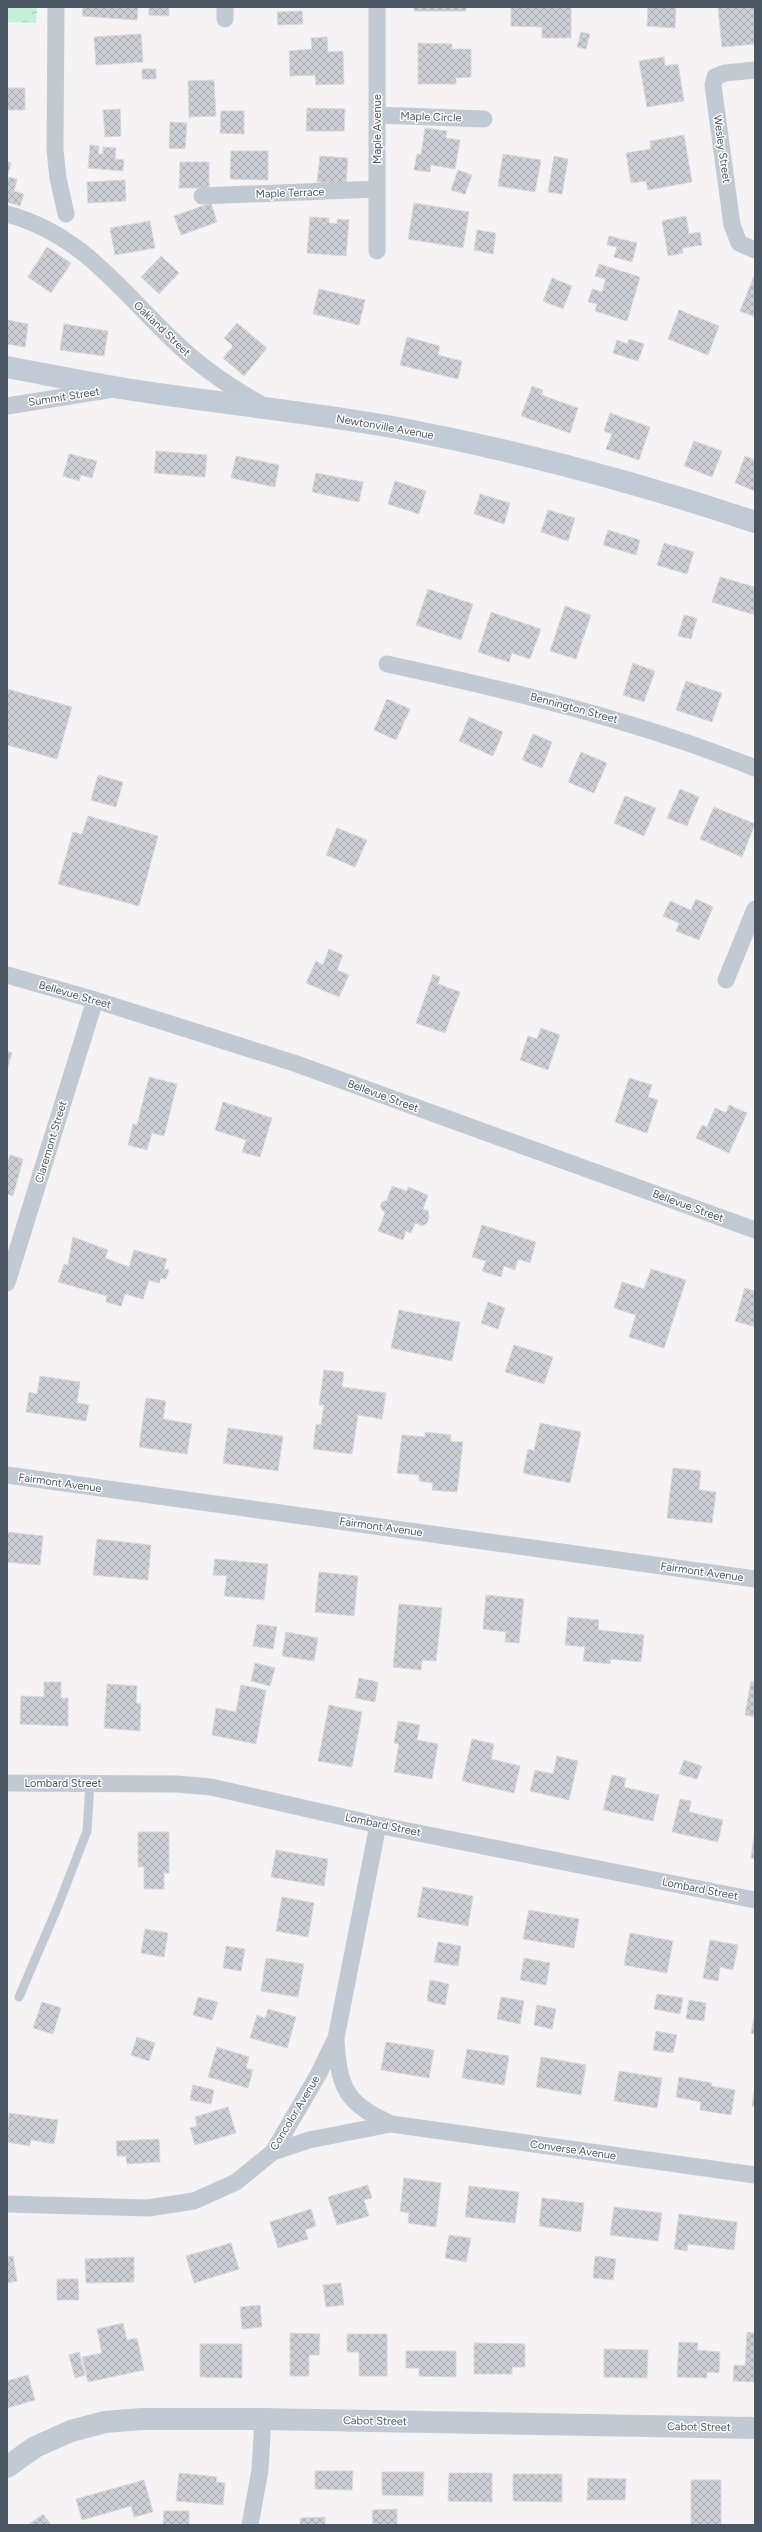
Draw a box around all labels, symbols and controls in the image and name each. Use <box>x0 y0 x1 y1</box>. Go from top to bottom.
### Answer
street label: Maple Avenue <box>371 94 384 164</box>
street label: Maple Circle <box>400 109 462 125</box>
street label: Wesley Street <box>711 114 733 184</box>
street label: Maple Terrace <box>255 185 325 201</box>
street label: Oakland Street <box>131 299 193 359</box>
street label: Summit Street <box>28 385 100 409</box>
street label: Newtonville Avenue <box>335 412 435 442</box>
street label: Bennington Street <box>529 690 619 726</box>
street label: Bellevue Street <box>37 978 113 1012</box>
street label: Bellevue Street <box>346 1077 420 1115</box>
street label: Claremont Street <box>32 1099 70 1185</box>
street label: Bellevue Street <box>651 1187 725 1225</box>
street label: Fairmont Avenue <box>18 1471 102 1495</box>
street label: Fairmont Avenue <box>339 1515 423 1539</box>
street label: Fairmont Avenue <box>660 1560 744 1584</box>
street label: Lombard Street <box>24 1777 102 1790</box>
street label: Lombard Street <box>344 1811 422 1839</box>
street label: Lombard Street <box>661 1875 739 1903</box>
street label: Concolor Avenue <box>267 2073 323 2153</box>
street label: Converse Avenue <box>529 2138 617 2162</box>
street label: Cabot Street <box>343 2414 407 2428</box>
street label: Cabot Street <box>667 2420 731 2434</box>

